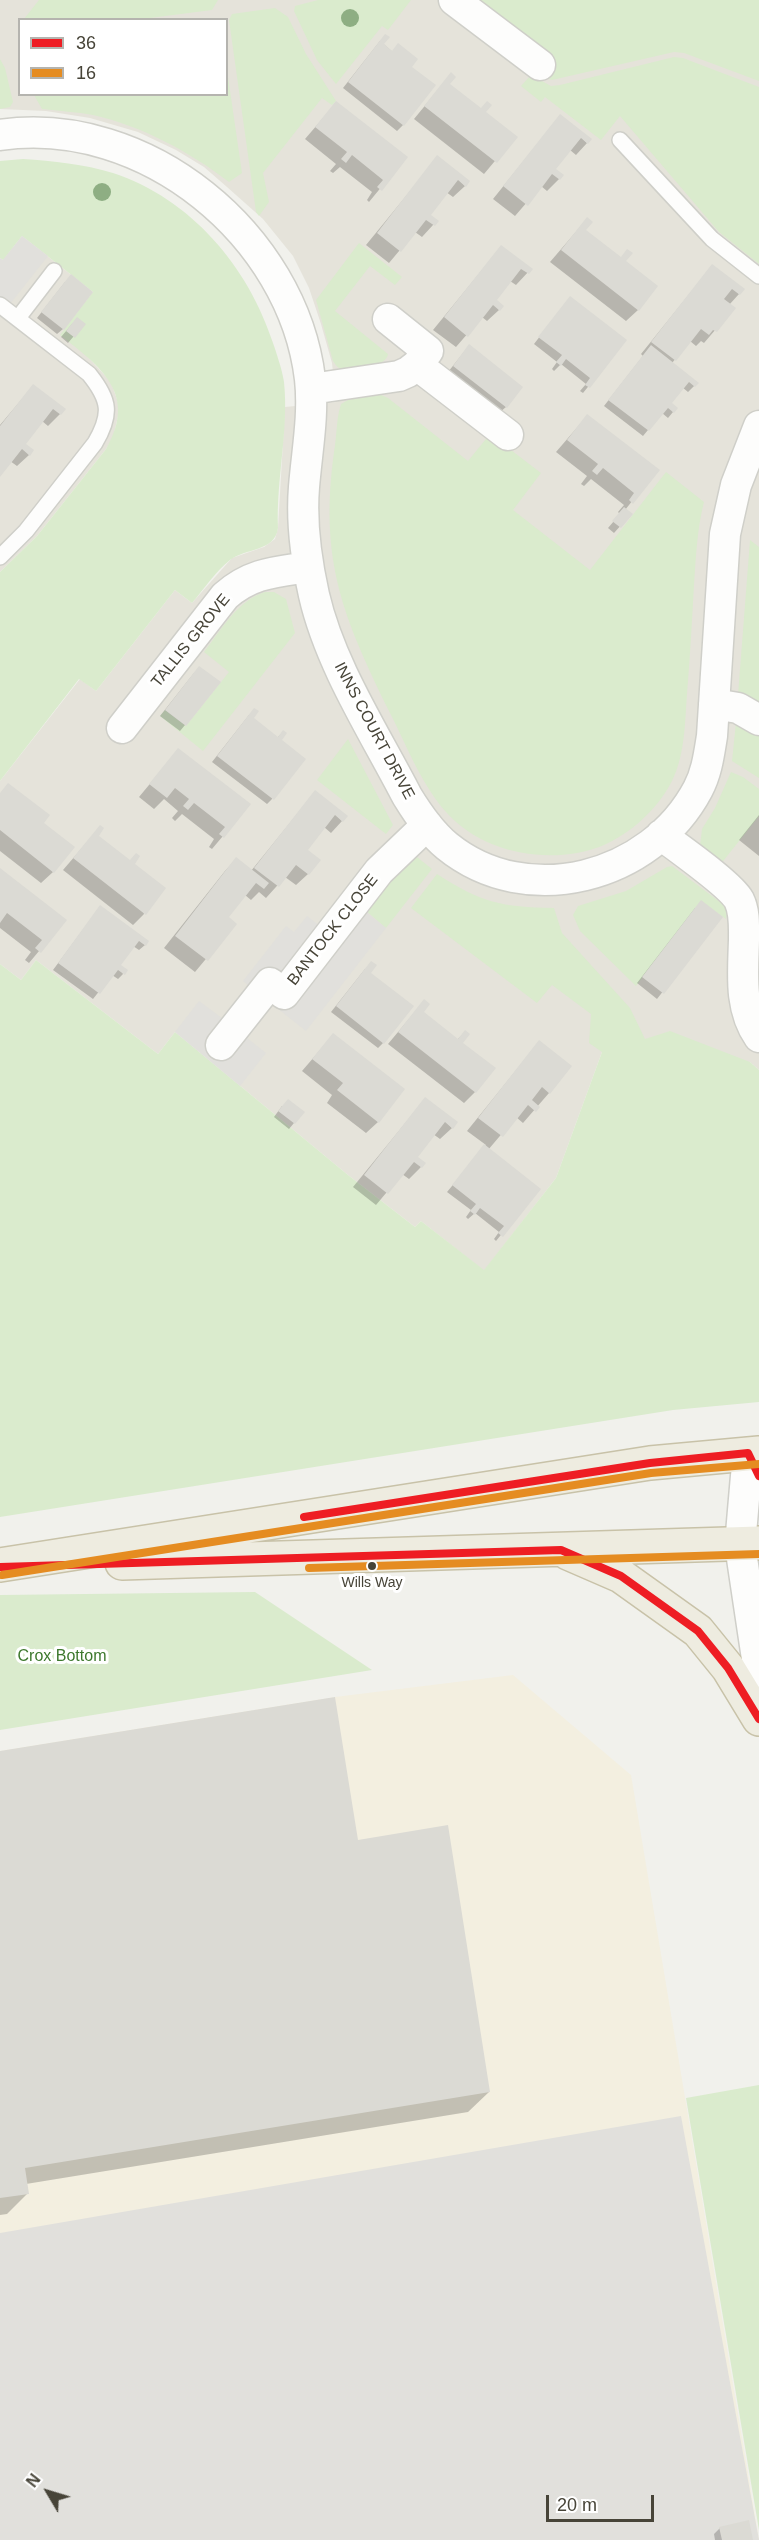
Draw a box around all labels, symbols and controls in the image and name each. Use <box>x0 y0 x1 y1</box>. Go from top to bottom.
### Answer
legend <box>18 18 228 96</box>
text: 36 <box>76 33 96 53</box>
text: 16 <box>76 63 96 83</box>
street label: TALLIS GROVE <box>148 591 234 691</box>
street label: INNS COURT DRIVE <box>330 659 418 803</box>
street label: BANTOCK CLOSE <box>284 871 382 989</box>
marker: Wills Way <box>366 1560 378 1572</box>
place label: Wills Way <box>342 1575 402 1591</box>
park label: Crox Bottom <box>18 1647 106 1667</box>
north arrow <box>18 2462 78 2522</box>
text: N <box>23 2471 44 2490</box>
scale bar <box>549 2483 657 2521</box>
text: 20 m <box>557 2495 597 2515</box>

